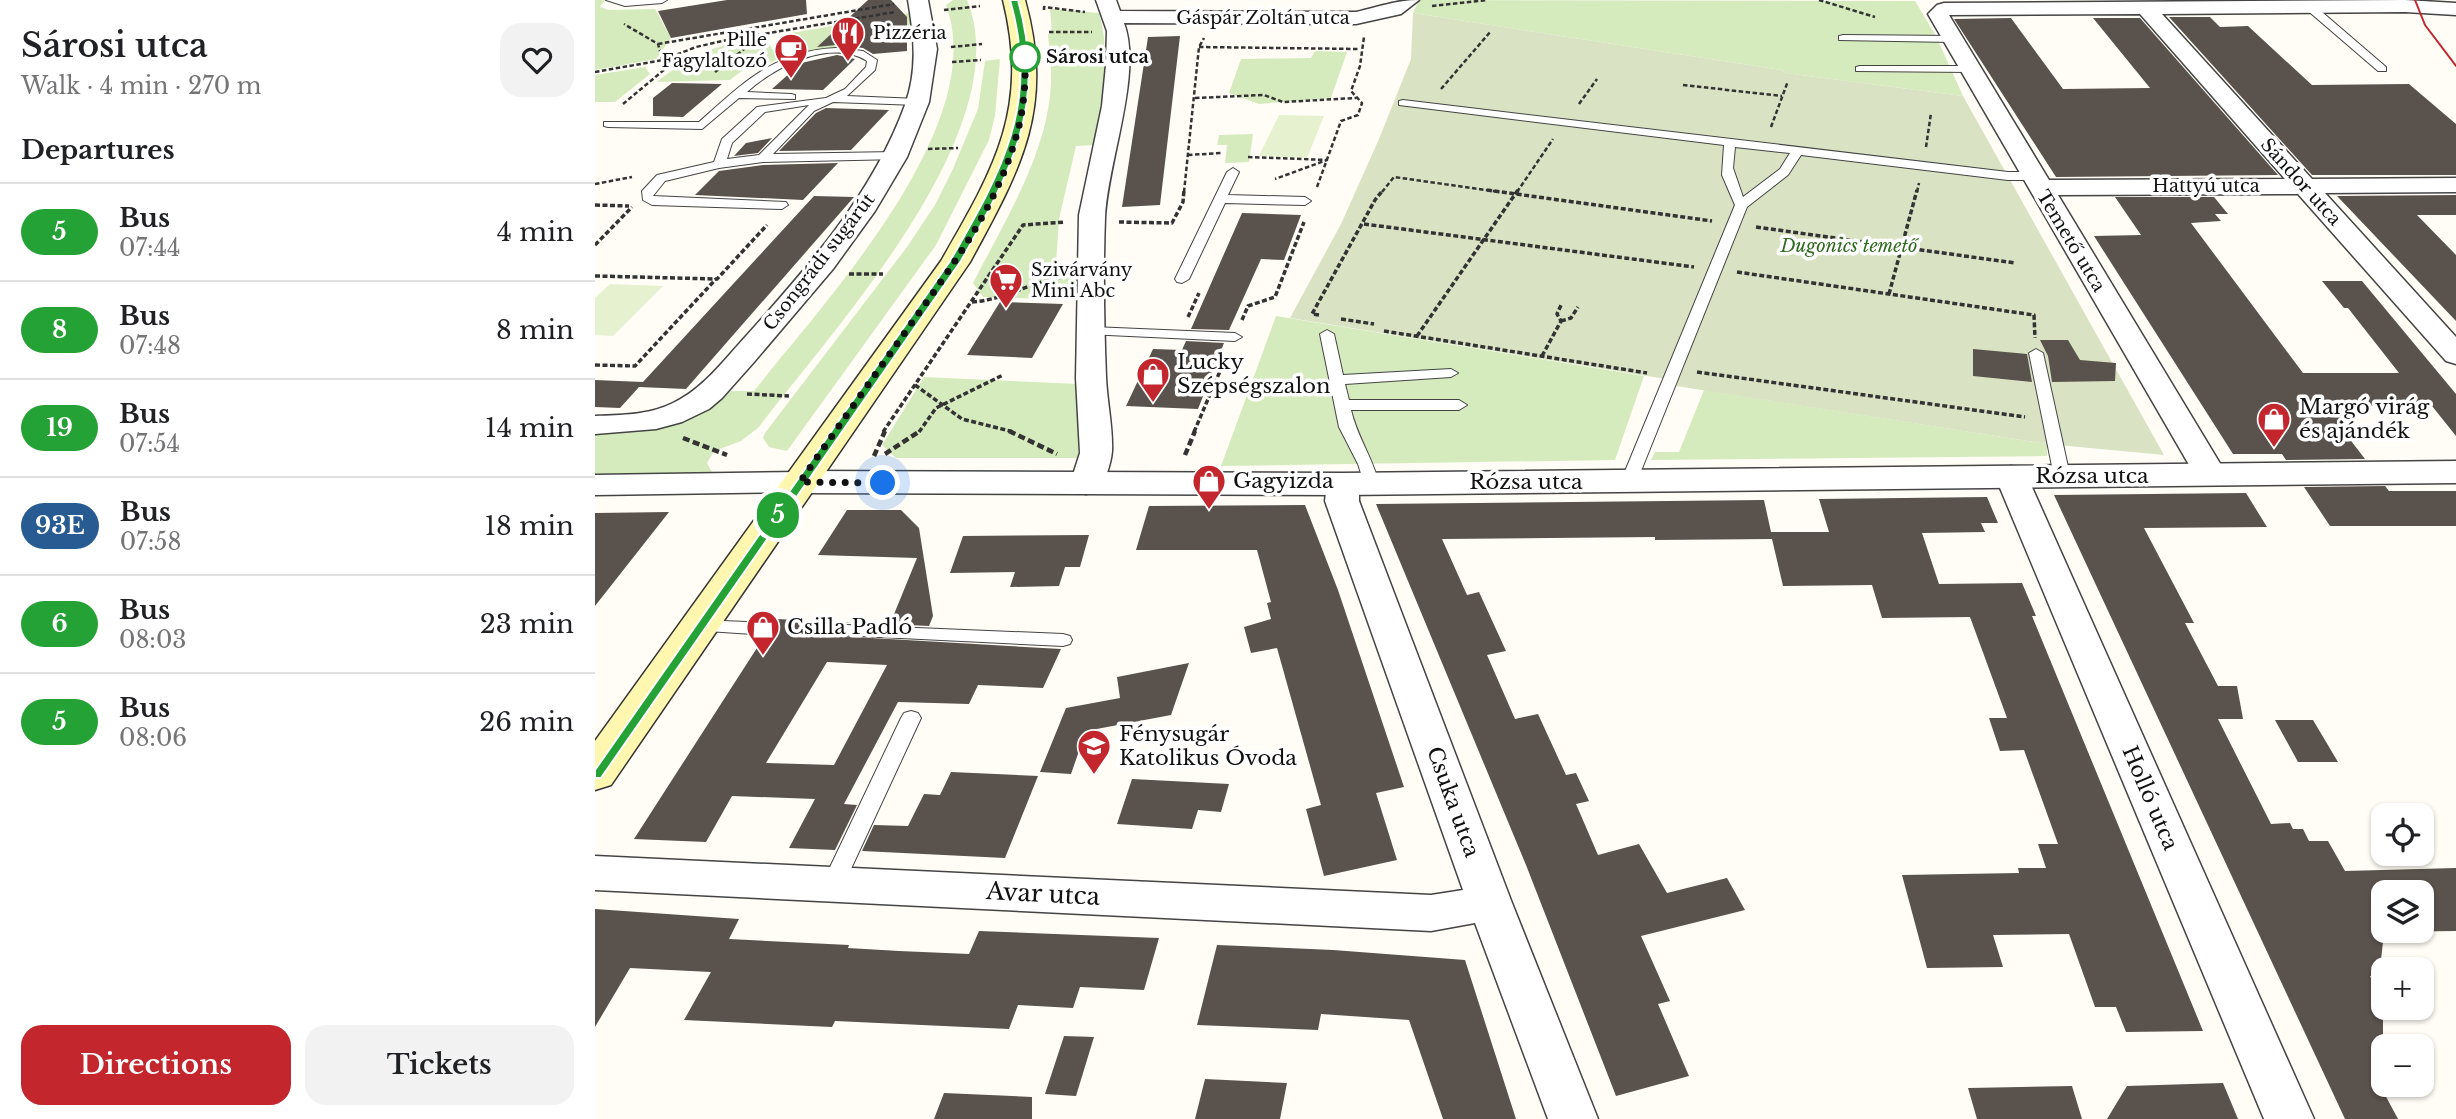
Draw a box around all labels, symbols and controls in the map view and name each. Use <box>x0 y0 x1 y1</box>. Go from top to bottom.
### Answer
street label: Gáspár Zoltán utca <box>1176 7 1350 29</box>
restaurant icon: Pizzéria <box>829 14 867 63</box>
place label: Pizzéria <box>873 22 947 44</box>
button: heart <box>500 23 574 97</box>
text: Sárosi utca <box>21 25 208 66</box>
place label: Pille Fagylaltozó <box>662 29 767 72</box>
cafe icon: Pille Fagylaltozó <box>772 31 810 80</box>
marker: Sárosi utca <box>1010 42 1040 72</box>
place label: Sárosi utca <box>1046 46 1149 68</box>
text: Walk · 4 min · 270 m <box>21 72 261 100</box>
text: Departures <box>21 134 175 166</box>
street label: Sándor utca <box>2256 134 2346 230</box>
street label: Hattyú utca <box>2152 175 2260 197</box>
street label: Temető utca <box>2032 186 2110 296</box>
street label: Csongrádi sugárút <box>759 189 880 335</box>
text: Bus <box>119 202 170 234</box>
text: 4 min <box>497 216 574 248</box>
text: 5 <box>52 217 67 246</box>
text: 07:44 <box>119 234 180 262</box>
park label: Dugonics temető <box>1780 235 1919 257</box>
place label: Szivárvány Mini Abc <box>1031 259 1133 302</box>
supermarket icon: Szivárvány Mini Abc <box>987 261 1025 310</box>
text: Bus <box>119 300 170 332</box>
text: 8 min <box>496 314 574 346</box>
text: 8 <box>52 315 67 344</box>
text: 07:48 <box>119 332 181 360</box>
place label: Lucky Szépségszalon <box>1177 349 1330 399</box>
shop icon: Lucky Szépségszalon <box>1134 355 1172 404</box>
place label: Margó virág és ajándék <box>2299 394 2430 444</box>
text: Bus <box>119 398 170 430</box>
shop icon: Margó virág és ajándék <box>2255 400 2293 449</box>
text: 14 min <box>485 412 574 444</box>
text: 19 <box>46 413 73 442</box>
text: 07:54 <box>119 430 180 458</box>
shop icon: Gagyizda <box>1190 462 1228 511</box>
street label: Rózsa utca <box>2035 463 2149 489</box>
your location <box>865 465 900 500</box>
place label: Gagyizda <box>1233 468 1334 494</box>
street label: Rózsa utca <box>1469 469 1583 495</box>
line badge: 5 <box>755 492 801 538</box>
text: Bus <box>120 496 171 528</box>
text: 5 <box>771 500 785 529</box>
text: 18 min <box>485 510 574 542</box>
text: 93E <box>35 511 85 540</box>
text: 07:58 <box>120 528 181 556</box>
text: Bus <box>119 594 170 626</box>
text: 23 min <box>480 608 574 640</box>
shop icon: Csilla Padló <box>744 608 782 657</box>
text: 6 <box>51 609 68 638</box>
place label: Csilla Padló <box>787 614 912 640</box>
text: 08:03 <box>119 626 187 654</box>
text: Bus <box>119 692 170 724</box>
text: 26 min <box>479 706 574 738</box>
text: 5 <box>52 707 67 736</box>
place label: Fénysugár Katolikus Óvoda <box>1119 721 1297 771</box>
text: 08:06 <box>119 724 187 752</box>
school or university icon: Fénysugár Katolikus Óvoda <box>1075 727 1113 776</box>
street label: Holló utca <box>2116 742 2184 854</box>
street label: Csuka utca <box>1421 743 1485 861</box>
map controls <box>2371 803 2434 1097</box>
button: locate <box>2371 803 2434 866</box>
street label: Avar utca <box>984 876 1101 911</box>
button: layers <box>2371 880 2434 943</box>
button: + <box>2371 957 2434 1020</box>
button: Directions <box>21 1025 291 1105</box>
button: Tickets <box>305 1025 574 1105</box>
button: − <box>2371 1034 2434 1097</box>

